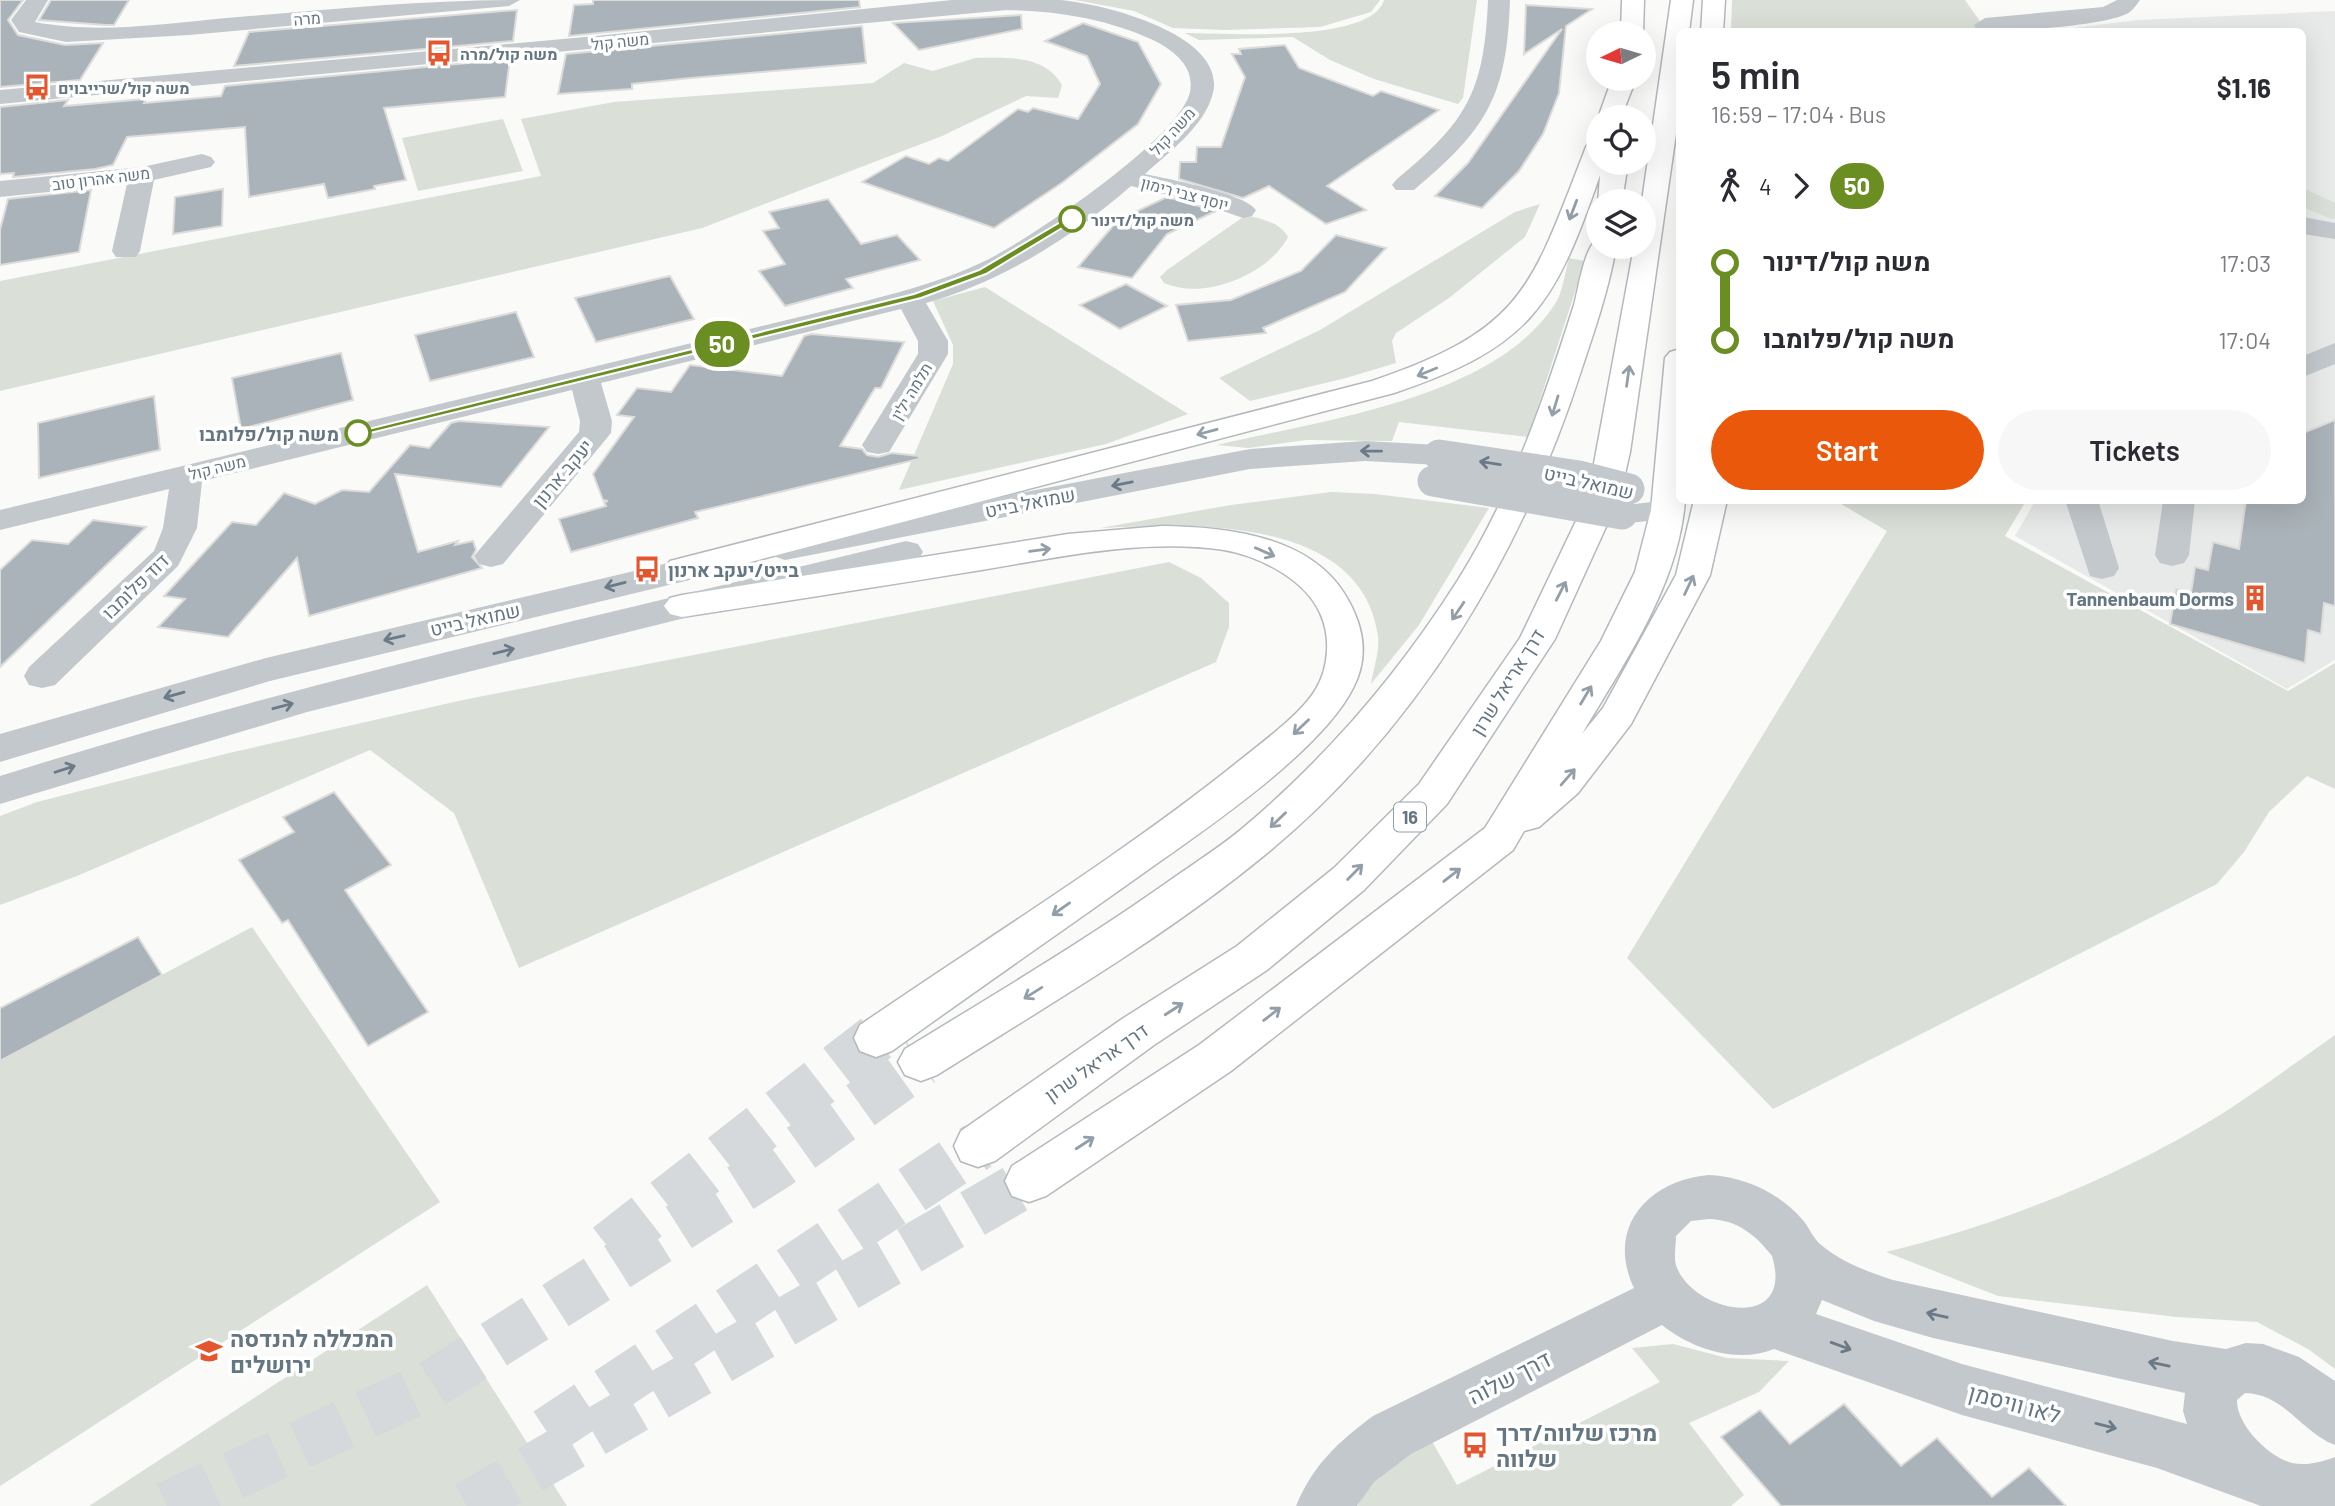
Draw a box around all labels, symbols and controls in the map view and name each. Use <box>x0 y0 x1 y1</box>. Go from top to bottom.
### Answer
street label: מרה <box>293 7 321 29</box>
north arrow <box>1586 21 1656 91</box>
map controls <box>1586 21 1656 259</box>
street label: משה קול <box>590 29 650 53</box>
bus stop icon: משה קול/מרה <box>424 38 454 68</box>
place label: משה קול/מרה <box>460 44 558 63</box>
text: 5 min <box>1711 51 1801 97</box>
bus stop icon: משה קול/שרייבוים <box>22 72 52 102</box>
text: $1.16 <box>2217 72 2271 103</box>
place label: משה קול/שרייבוים <box>58 78 189 97</box>
text: 16:59 – 17:04 · Bus <box>1711 100 1886 128</box>
street label: משה קול <box>1145 103 1199 159</box>
button: locate <box>1586 105 1656 175</box>
street label: משה אהרון טוב <box>51 163 151 193</box>
icon: walk <box>1711 167 1749 205</box>
icon: forward <box>1782 167 1820 205</box>
text: 50 <box>1844 171 1870 200</box>
street label: יוסף צבי רימון <box>1139 172 1231 214</box>
text: 4 <box>1759 172 1772 200</box>
button: layers <box>1586 189 1656 259</box>
one-way arrow <box>1566 199 1578 221</box>
marker: משה קול/דינור <box>1059 206 1085 232</box>
place label: משה קול/דינור <box>1091 210 1194 229</box>
text: משה קול/דינור <box>1763 245 1930 276</box>
text: 17:03 <box>2219 249 2271 277</box>
line badge: 50 <box>690 321 754 367</box>
text: משה קול/פלומבו <box>1763 322 1955 353</box>
text: 17:04 <box>2219 326 2271 354</box>
text: 50 <box>709 329 735 358</box>
street label: תלמה ילין <box>887 359 935 423</box>
one-way arrow <box>1622 365 1635 387</box>
one-way arrow <box>1416 366 1438 379</box>
one-way arrow <box>1548 395 1561 417</box>
button: Start <box>1711 410 1984 490</box>
button: Tickets <box>1998 410 2271 490</box>
marker: משה קול/פלומבו <box>345 420 371 446</box>
place label: משה קול/פלומבו <box>199 422 339 445</box>
one-way arrow <box>1197 426 1219 439</box>
street label: יעקב ארנון <box>527 434 597 512</box>
one-way arrow <box>1360 445 1383 458</box>
street label: משה קול <box>186 451 248 483</box>
one-way arrow <box>1479 456 1502 469</box>
street label: שמואל בייט <box>1542 460 1636 504</box>
one-way arrow <box>1111 478 1134 491</box>
street label: שמואל בייט <box>983 482 1077 522</box>
one-way arrow <box>1028 543 1051 556</box>
one-way arrow <box>1254 546 1275 559</box>
street label: דוד פלומבו <box>97 548 173 624</box>
bus stop icon: בייט/יעקב ארנון <box>632 554 662 584</box>
place label: בייט/יעקב ארנון <box>668 558 799 581</box>
one-way arrow <box>1683 575 1696 596</box>
one-way arrow <box>605 579 627 592</box>
one-way arrow <box>1554 581 1568 602</box>
building icon: Tannenbaum Dorms <box>2240 583 2270 613</box>
place label: Tannenbaum Dorms <box>2066 587 2234 610</box>
street label: שמואל בייט <box>428 597 522 641</box>
one-way arrow <box>1450 600 1464 620</box>
street label: דרך אריאל שרון <box>1465 625 1549 739</box>
one-way arrow <box>383 632 406 645</box>
one-way arrow <box>492 644 515 657</box>
one-way arrow <box>1580 685 1594 705</box>
one-way arrow <box>163 689 186 702</box>
one-way arrow <box>272 699 294 712</box>
one-way arrow <box>1292 718 1309 735</box>
one-way arrow <box>54 762 76 775</box>
one-way arrow <box>1560 768 1576 786</box>
road number: 16 <box>1394 802 1426 832</box>
one-way arrow <box>1270 811 1287 828</box>
one-way arrow <box>1347 864 1364 881</box>
one-way arrow <box>1443 867 1461 882</box>
one-way arrow <box>1052 902 1071 916</box>
one-way arrow <box>1024 986 1044 1000</box>
one-way arrow <box>1164 1001 1183 1016</box>
one-way arrow <box>1262 1006 1281 1021</box>
street label: דרך אריאל שרון <box>1040 1018 1152 1106</box>
one-way arrow <box>1075 1136 1095 1150</box>
one-way arrow <box>1926 1308 1949 1321</box>
place label: המכללה להנדסה ירושלים <box>230 1324 394 1378</box>
school or university icon: המכללה להנדסה ירושלים <box>194 1336 224 1366</box>
one-way arrow <box>1830 1341 1852 1354</box>
street label: דרך שלוה <box>1463 1344 1555 1410</box>
one-way arrow <box>2148 1357 2171 1371</box>
street label: לאו וויסמן <box>1966 1377 2064 1429</box>
place label: מרכז שלווה/דרך שלווה <box>1496 1418 1657 1472</box>
one-way arrow <box>2094 1420 2117 1433</box>
bus stop icon: מרכז שלווה/דרך שלווה <box>1460 1430 1490 1460</box>

